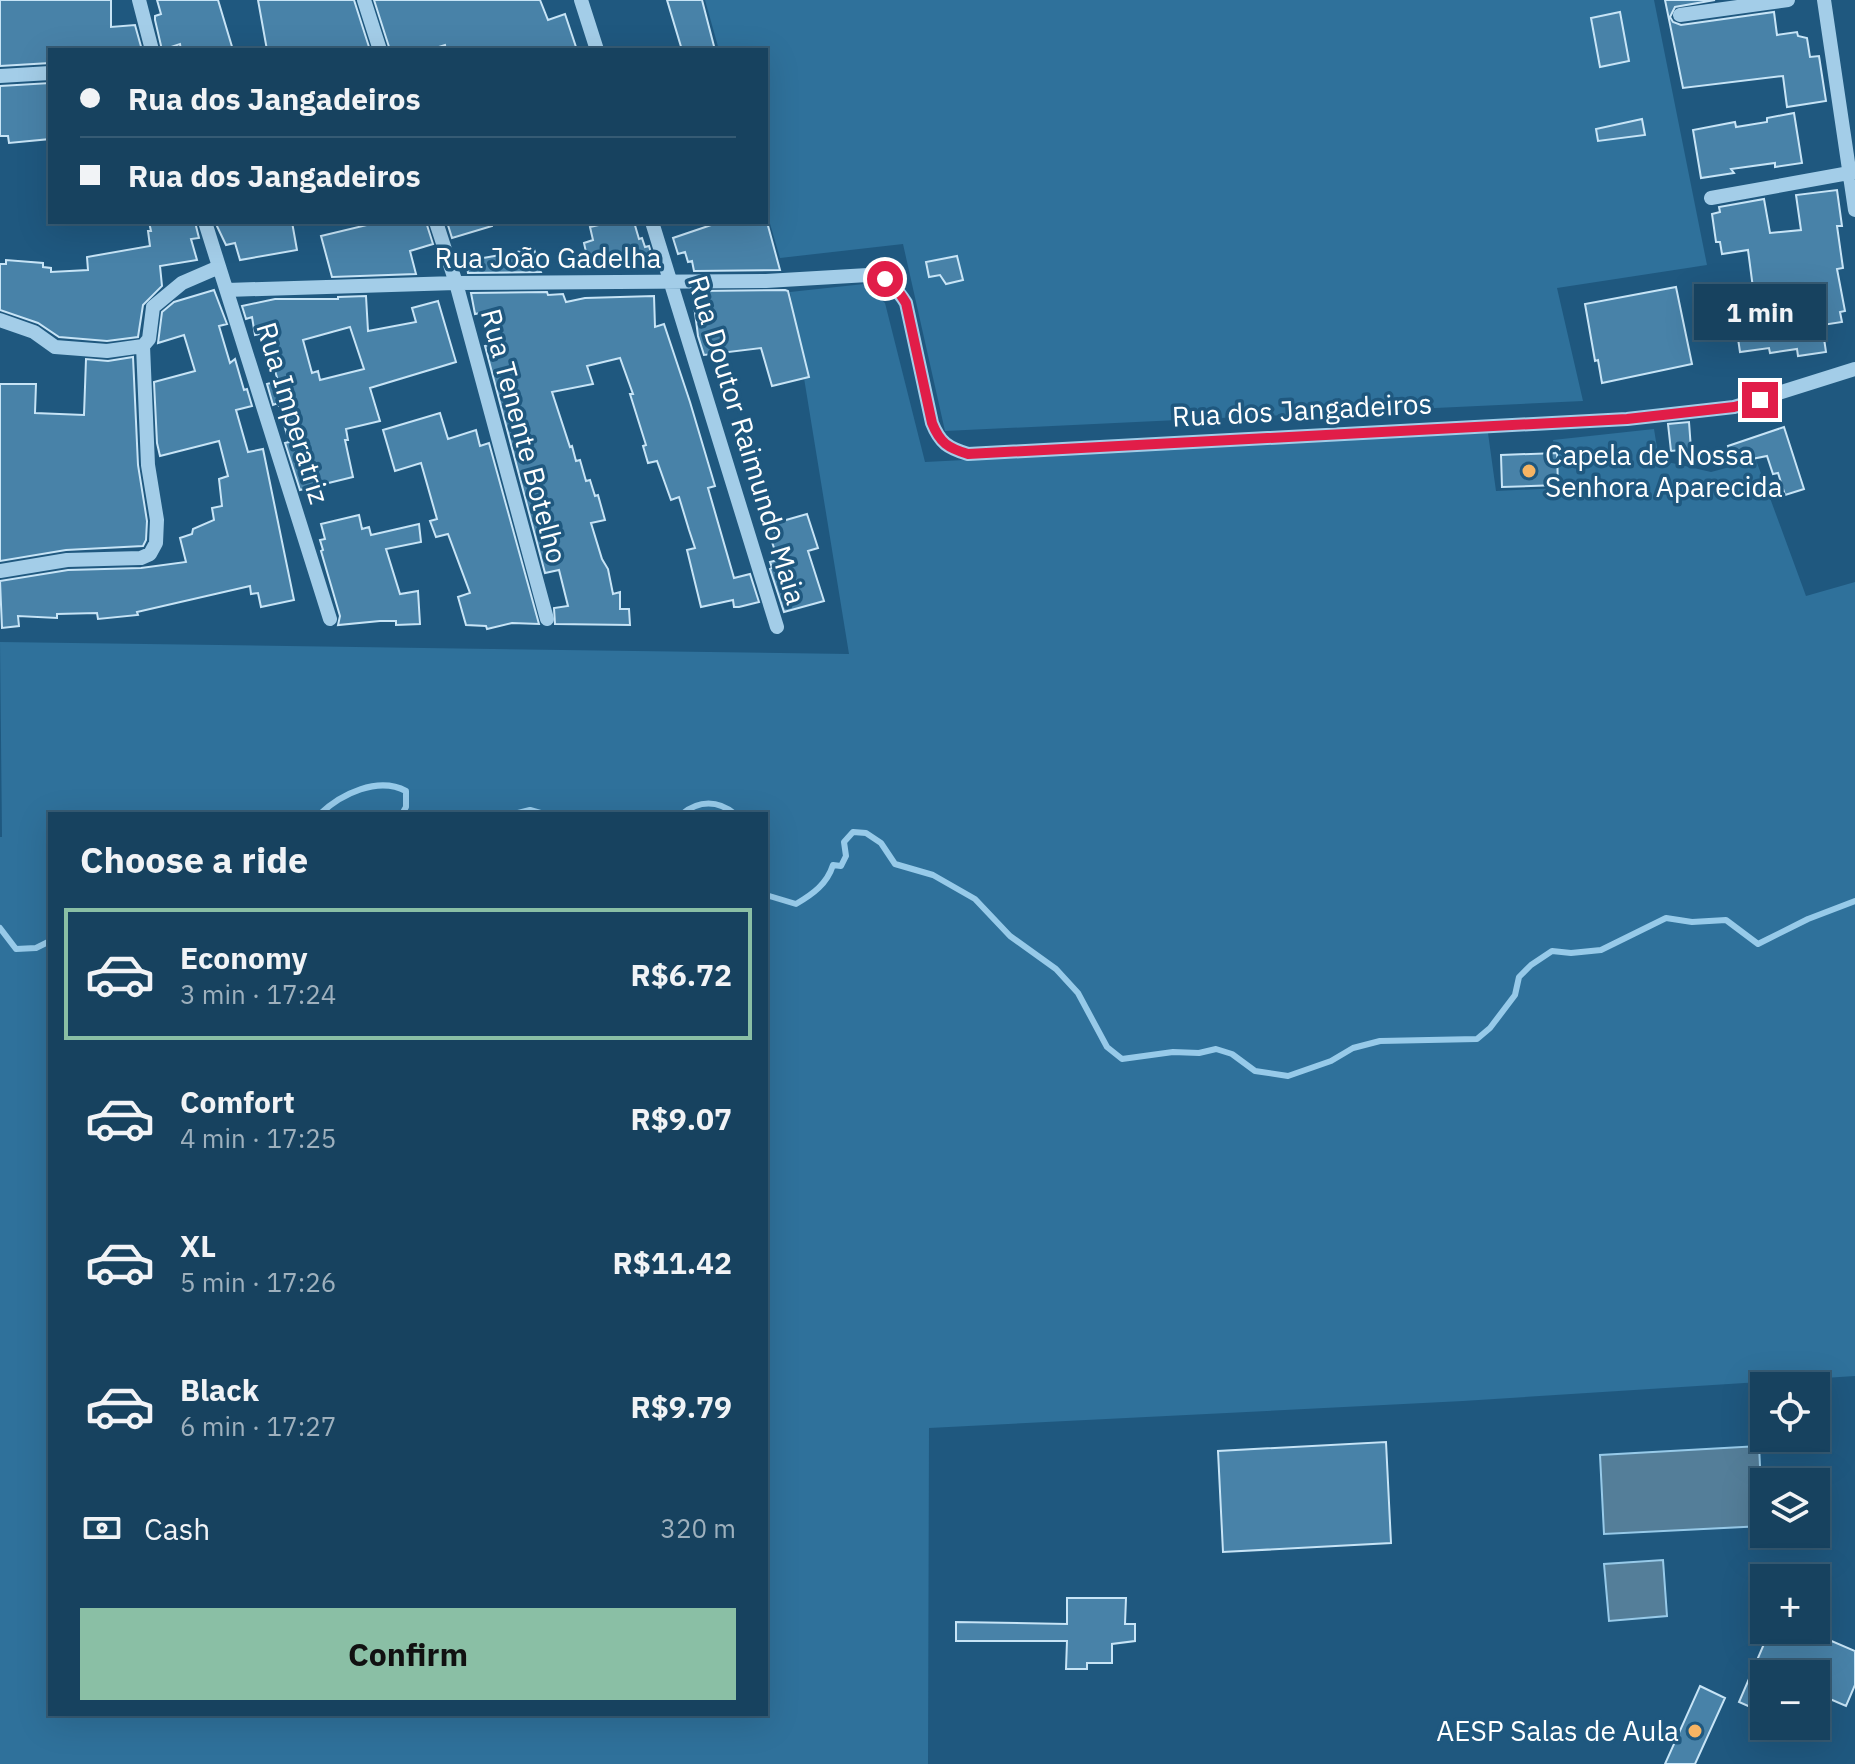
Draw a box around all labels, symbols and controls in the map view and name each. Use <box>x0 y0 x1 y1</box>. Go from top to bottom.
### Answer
text: Rua dos Jangadeiros <box>128 79 421 118</box>
text: Rua dos Jangadeiros <box>128 156 421 195</box>
street label: Rua João Gadelha <box>434 239 662 276</box>
route start <box>867 261 903 297</box>
street label: Rua Doutor Raimundo Maia <box>680 271 815 609</box>
callout: 1 min <box>1694 284 1826 340</box>
text: 1 min <box>1726 295 1794 329</box>
street label: Rua Tenente Botelho <box>473 305 576 567</box>
street label: Rua Imperatriz <box>248 318 339 508</box>
route end <box>1742 382 1778 418</box>
street label: Rua dos Jangadeiros <box>1171 384 1433 435</box>
place label: Capela de Nossa Senhora Aparecida <box>1545 436 1783 505</box>
marker: Capela de Nossa Senhora Aparecida <box>1520 462 1538 480</box>
text: Choose a ride <box>80 836 308 883</box>
icon: car <box>84 938 156 1010</box>
text: Economy <box>180 938 308 977</box>
text: R$6.72 <box>630 955 732 994</box>
text: 3 min · 17:24 <box>180 977 336 1011</box>
icon: car <box>84 1082 156 1154</box>
text: Comfort <box>180 1082 295 1121</box>
text: R$9.07 <box>630 1099 732 1138</box>
text: 4 min · 17:25 <box>180 1121 336 1155</box>
icon: car <box>84 1226 156 1298</box>
text: XL <box>180 1226 216 1265</box>
text: R$11.42 <box>612 1243 732 1282</box>
text: 5 min · 17:26 <box>180 1265 336 1299</box>
icon: car <box>84 1370 156 1442</box>
text: Black <box>180 1370 259 1409</box>
map controls <box>1750 1372 1830 1740</box>
button: locate <box>1750 1372 1830 1452</box>
text: R$9.79 <box>630 1387 732 1426</box>
text: 6 min · 17:27 <box>180 1409 336 1443</box>
button: layers <box>1750 1468 1830 1548</box>
icon: cash <box>80 1506 124 1550</box>
text: Cash <box>144 1509 210 1548</box>
text: 320 m <box>660 1511 736 1545</box>
button: + <box>1750 1564 1830 1644</box>
button: Confirm <box>80 1608 736 1700</box>
button: − <box>1750 1660 1830 1740</box>
place label: AESP Salas de Aula <box>1436 1712 1679 1749</box>
marker: AESP Salas de Aula <box>1686 1722 1704 1740</box>

